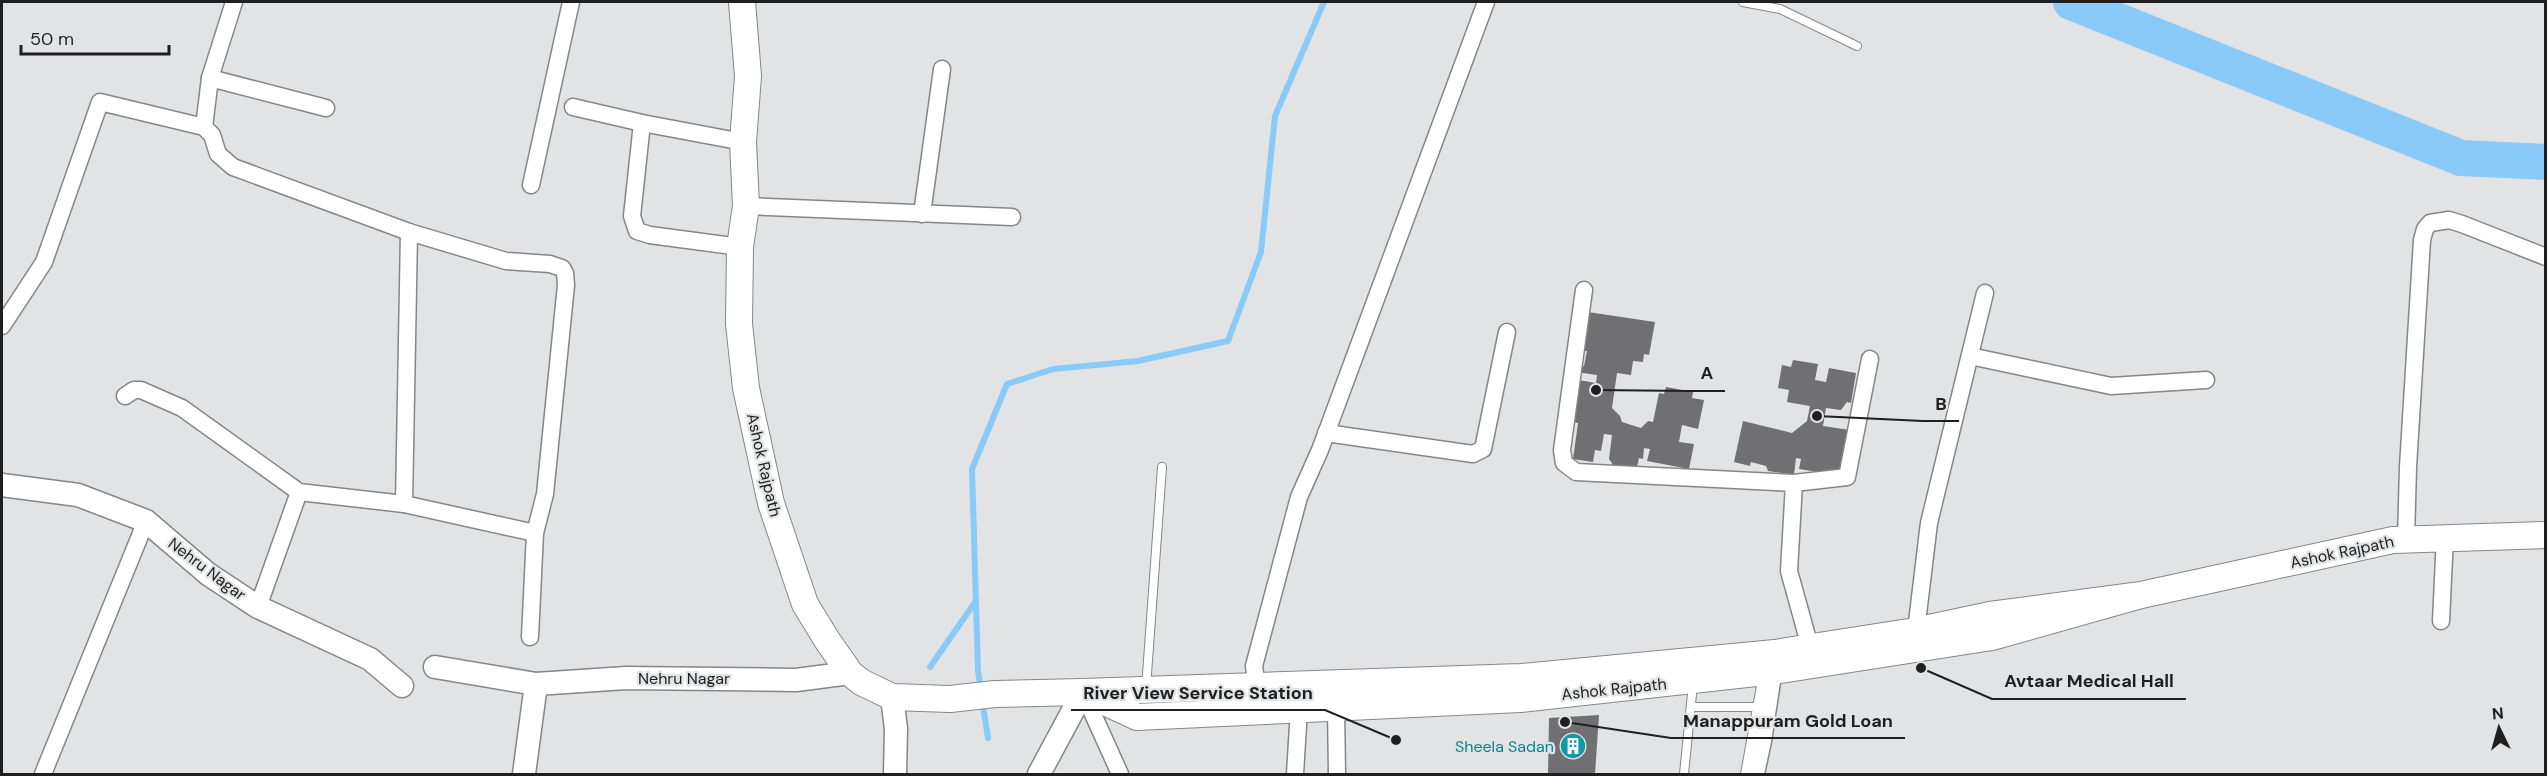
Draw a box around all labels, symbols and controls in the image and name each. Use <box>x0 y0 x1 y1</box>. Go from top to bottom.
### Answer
scale bar <box>21 18 170 56</box>
text: 50 m <box>30 27 74 51</box>
callout: A <box>1689 355 1725 391</box>
text: A <box>1701 361 1714 385</box>
callout: B <box>1923 385 1959 421</box>
text: B <box>1935 392 1947 416</box>
street label: Ashok Rajpath <box>742 411 786 519</box>
street label: Ashok Rajpath <box>2288 531 2396 573</box>
street label: Nehru Nagar <box>164 533 250 605</box>
callout: Avtaar Medical Hall <box>1992 663 2186 699</box>
street label: Nehru Nagar <box>638 668 730 689</box>
text: Avtaar Medical Hall <box>2004 669 2174 693</box>
street label: Ashok Rajpath <box>1560 673 1668 705</box>
callout: River View Service Station <box>1071 674 1325 710</box>
text: River View Service Station <box>1083 681 1313 705</box>
north arrow <box>2469 698 2529 758</box>
callout: Manappuram Gold Loan <box>1671 702 1905 738</box>
text: N <box>2491 703 2504 725</box>
text: Manappuram Gold Loan <box>1683 709 1893 733</box>
building icon: Sheela Sadan <box>1558 731 1588 761</box>
place label: Sheela Sadan <box>1455 736 1554 757</box>

